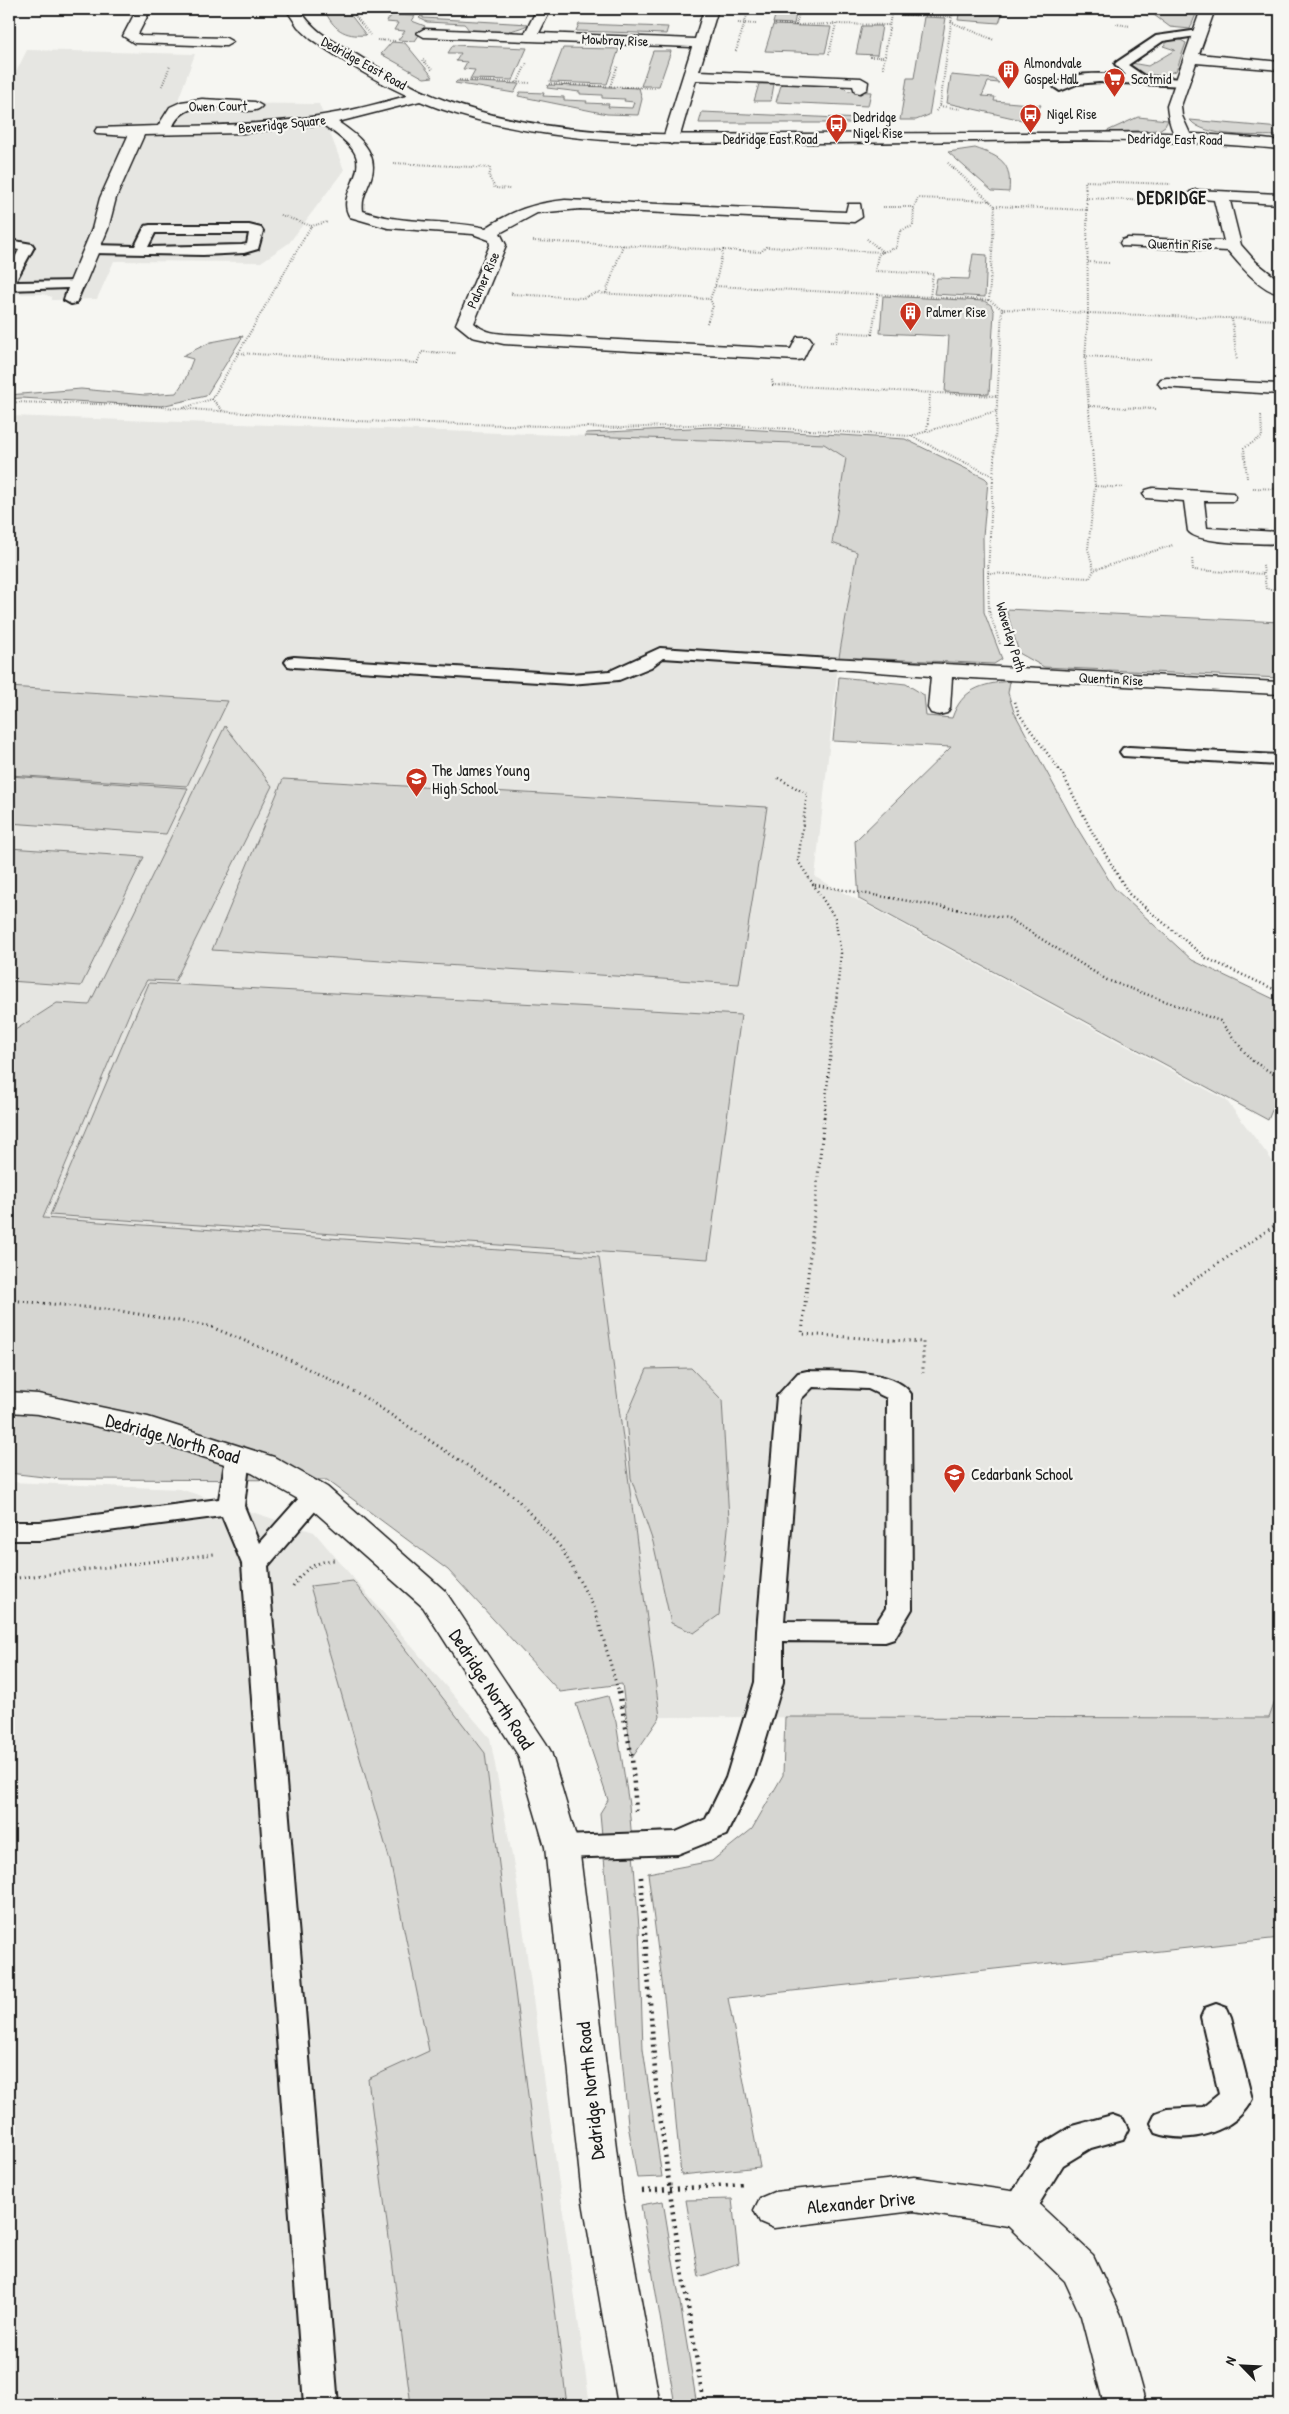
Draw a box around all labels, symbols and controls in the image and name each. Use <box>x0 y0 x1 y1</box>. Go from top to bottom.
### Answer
street label: Mowbray Rise <box>581 29 649 51</box>
street label: Dedridge East Road <box>318 31 411 95</box>
place label: Almondvale Gospel Hall <box>1024 53 1082 89</box>
building icon: Almondvale Gospel Hall <box>996 59 1020 90</box>
supermarket icon: Scotmid <box>1103 67 1127 98</box>
place label: Scotmid <box>1131 69 1172 88</box>
street label: Owen Court <box>189 95 248 116</box>
bus stop icon: Nigel Rise <box>1019 102 1043 133</box>
place label: Nigel Rise <box>1047 104 1097 124</box>
place label: Dedridge Nigel Rise <box>853 107 903 143</box>
street label: Beveridge Square <box>237 109 327 139</box>
bus stop icon: Dedridge Nigel Rise <box>825 113 849 144</box>
street label: Dedridge East Road <box>1127 128 1223 150</box>
street label: Dedridge East Road <box>723 129 818 149</box>
district label: DEDRIDGE <box>1137 185 1207 210</box>
street label: Quentin Rise <box>1148 233 1213 254</box>
street label: Palmer Rise <box>462 248 504 311</box>
building icon: Palmer Rise <box>898 300 922 331</box>
place label: Palmer Rise <box>926 302 987 321</box>
street label: Waverley Path <box>991 600 1031 674</box>
street label: Quentin Rise <box>1078 667 1144 690</box>
place label: The James Young High School <box>432 759 530 799</box>
school or university icon: The James Young High School <box>404 767 428 798</box>
street label: Dedridge North Road <box>103 1406 244 1470</box>
school or university icon: Cedarbank School <box>943 1462 967 1493</box>
place label: Cedarbank School <box>971 1463 1073 1485</box>
street label: Dedridge North Road <box>443 1624 541 1755</box>
street label: Dedridge North Road <box>570 2020 610 2161</box>
street label: Alexander Drive <box>806 2184 917 2220</box>
north arrow <box>1216 2342 1266 2392</box>
text: N <box>1219 2353 1240 2368</box>

